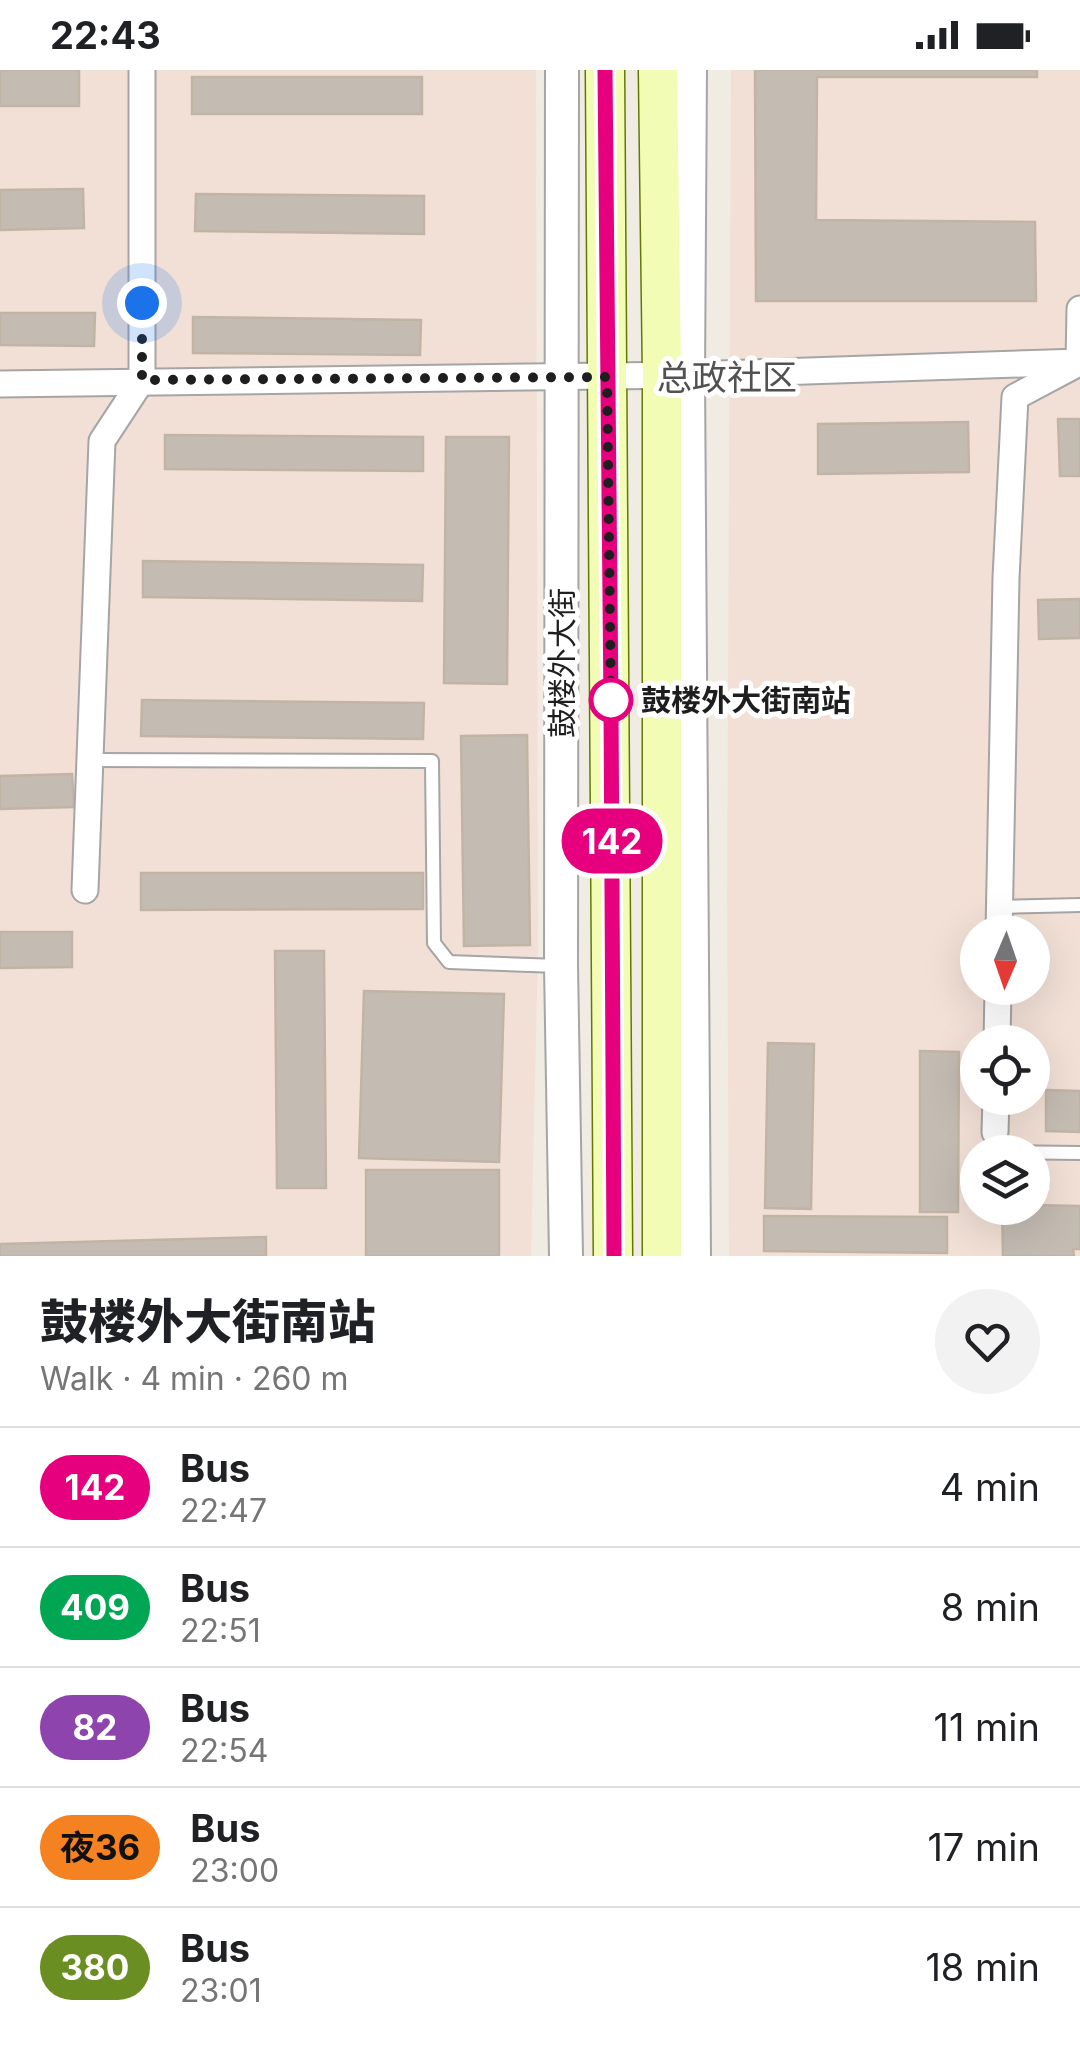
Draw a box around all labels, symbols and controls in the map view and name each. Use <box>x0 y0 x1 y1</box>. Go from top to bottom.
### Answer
text: 22:43 <box>50 12 161 58</box>
your location <box>117 278 167 328</box>
district label: 总政社区 <box>657 356 797 398</box>
street label: 鼓楼外大街 <box>544 588 580 738</box>
marker: 鼓楼外大街南站 <box>590 679 632 721</box>
place label: 鼓楼外大街南站 <box>641 682 851 718</box>
line badge: 142 <box>554 808 670 874</box>
text: 142 <box>582 820 642 862</box>
north arrow <box>960 915 1050 1005</box>
map controls <box>960 915 1050 1225</box>
button: locate <box>960 1025 1050 1115</box>
button: layers <box>960 1135 1050 1225</box>
button: heart <box>935 1289 1040 1394</box>
text: 鼓楼外大街南站 <box>40 1292 376 1351</box>
text: Walk · 4 min · 260 m <box>40 1359 349 1398</box>
text: Bus <box>180 1445 250 1491</box>
text: 4 min <box>940 1464 1040 1510</box>
text: 142 <box>65 1466 125 1508</box>
text: 22:47 <box>180 1491 267 1530</box>
text: Bus <box>180 1565 250 1611</box>
text: 8 min <box>941 1584 1040 1630</box>
text: 409 <box>60 1586 130 1628</box>
text: 22:51 <box>180 1611 261 1650</box>
text: Bus <box>180 1685 250 1731</box>
text: 11 min <box>933 1704 1040 1750</box>
text: 82 <box>73 1706 117 1748</box>
text: 22:54 <box>180 1731 268 1770</box>
text: Bus <box>190 1805 260 1851</box>
text: 17 min <box>927 1824 1040 1870</box>
text: 夜36 <box>60 1826 140 1868</box>
text: 23:00 <box>190 1851 279 1890</box>
text: Bus <box>180 1925 250 1971</box>
text: 18 min <box>925 1944 1040 1990</box>
text: 380 <box>61 1946 129 1988</box>
text: 23:01 <box>180 1971 262 2010</box>

